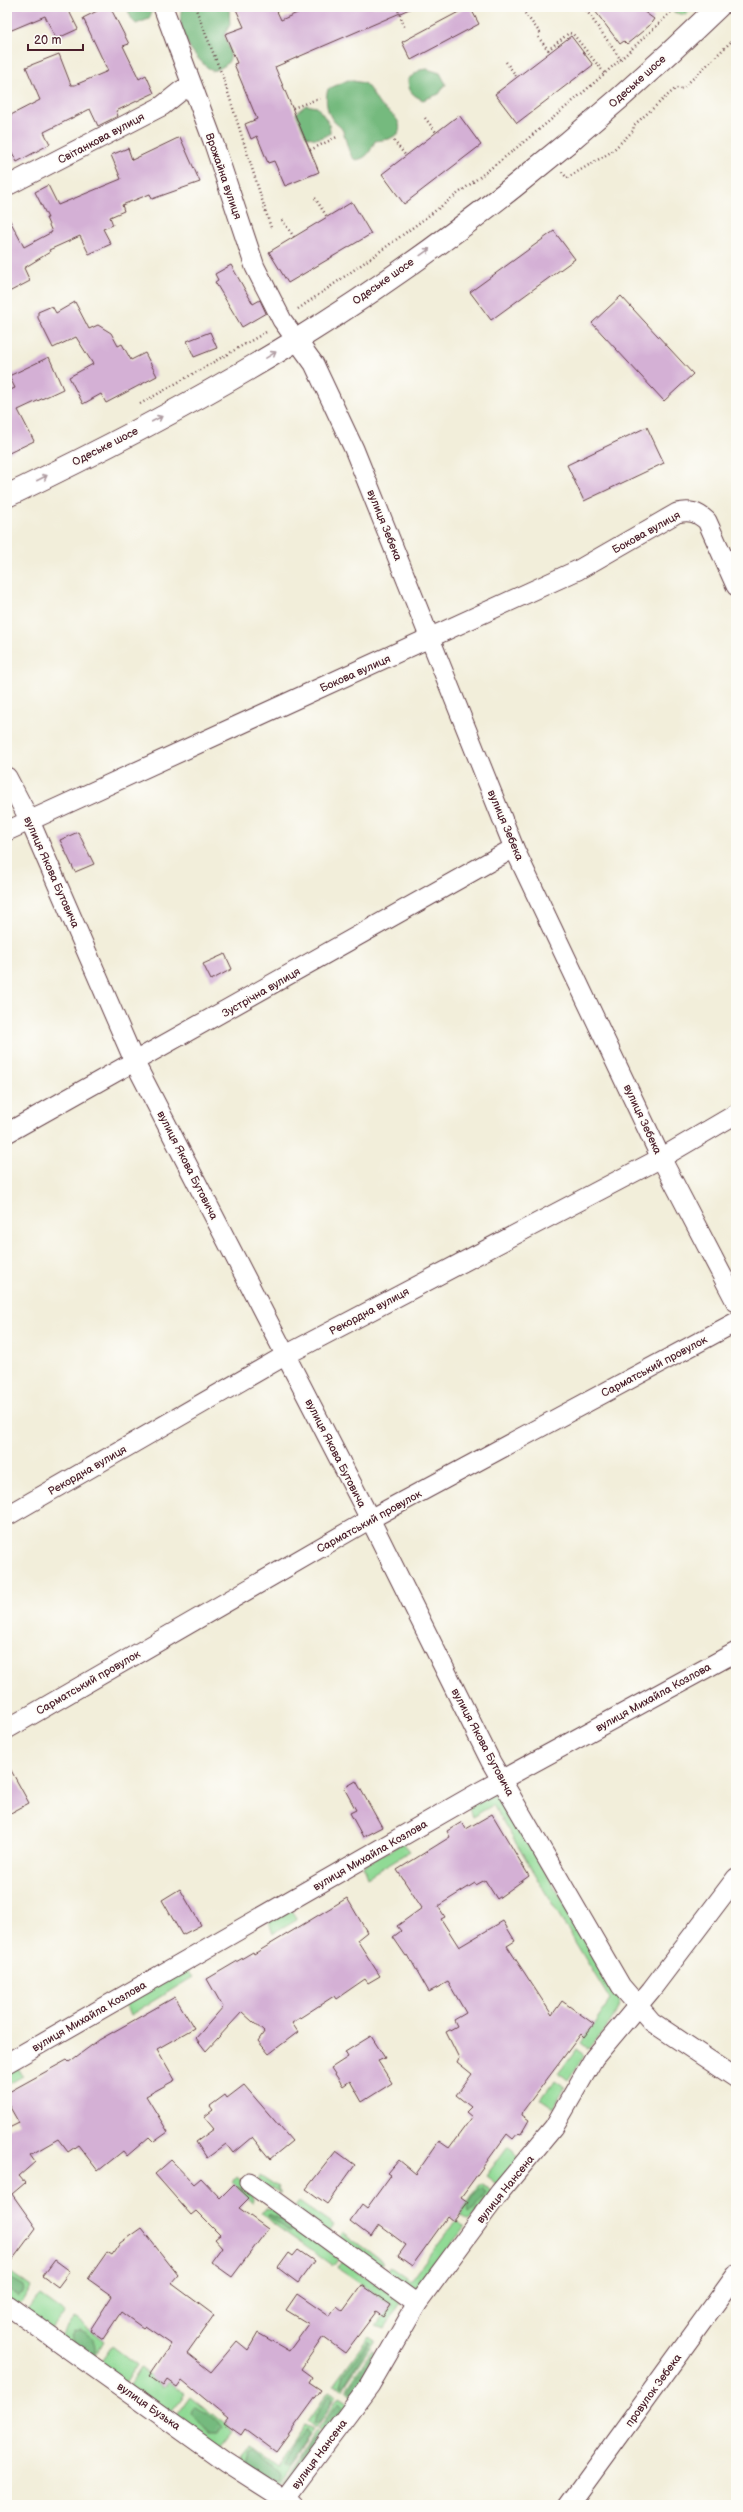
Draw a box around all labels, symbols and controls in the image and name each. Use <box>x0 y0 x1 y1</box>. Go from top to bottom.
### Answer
scale bar <box>28 26 83 52</box>
text: 20 m <box>34 33 61 48</box>
street label: Одеське шосе <box>606 52 669 110</box>
street label: Світанкова вулиця <box>56 110 147 167</box>
street label: Врожайна вулиця <box>203 131 244 221</box>
one-way arrow <box>420 248 431 256</box>
street label: Одеське шосе <box>350 255 417 307</box>
one-way arrow <box>265 351 277 359</box>
one-way arrow <box>151 415 163 422</box>
street label: Одеське шосе <box>70 424 140 469</box>
one-way arrow <box>36 474 48 481</box>
street label: вулиця Зебека <box>364 488 405 563</box>
street label: Бокова вулиця <box>610 508 683 556</box>
street label: Бокова вулиця <box>318 652 392 695</box>
street label: вулиця Зебека <box>485 788 526 863</box>
street label: вулиця Якова Бутовича <box>21 815 82 930</box>
street label: Зустрічна вулиця <box>220 965 303 1020</box>
street label: вулиця Зебека <box>621 1082 665 1157</box>
street label: вулиця Якова Бутовича <box>154 1109 221 1222</box>
street label: Рекордна вулиця <box>327 1285 411 1338</box>
street label: Сарматський провулок <box>599 1333 709 1400</box>
street label: вулиця Якова Бутовича <box>302 1397 369 1510</box>
street label: Рекордна вулиця <box>46 1443 129 1498</box>
street label: Сарматський провулок <box>315 1487 424 1556</box>
street label: Сарматський провулок <box>34 1647 143 1718</box>
street label: вулиця Михайла Козлова <box>593 1660 714 1735</box>
street label: вулиця Якова Бутовича <box>449 1686 517 1799</box>
street label: вулиця Михайла Козлова <box>311 1817 430 1893</box>
street label: вулиця Михайла Козлова <box>30 1978 149 2054</box>
street label: вулиця Нансена <box>474 2152 537 2226</box>
street label: провулок Зебека <box>623 2351 684 2429</box>
street label: вулиця Бузька <box>115 2380 183 2433</box>
street label: вулиця Нансена <box>289 2416 350 2492</box>

